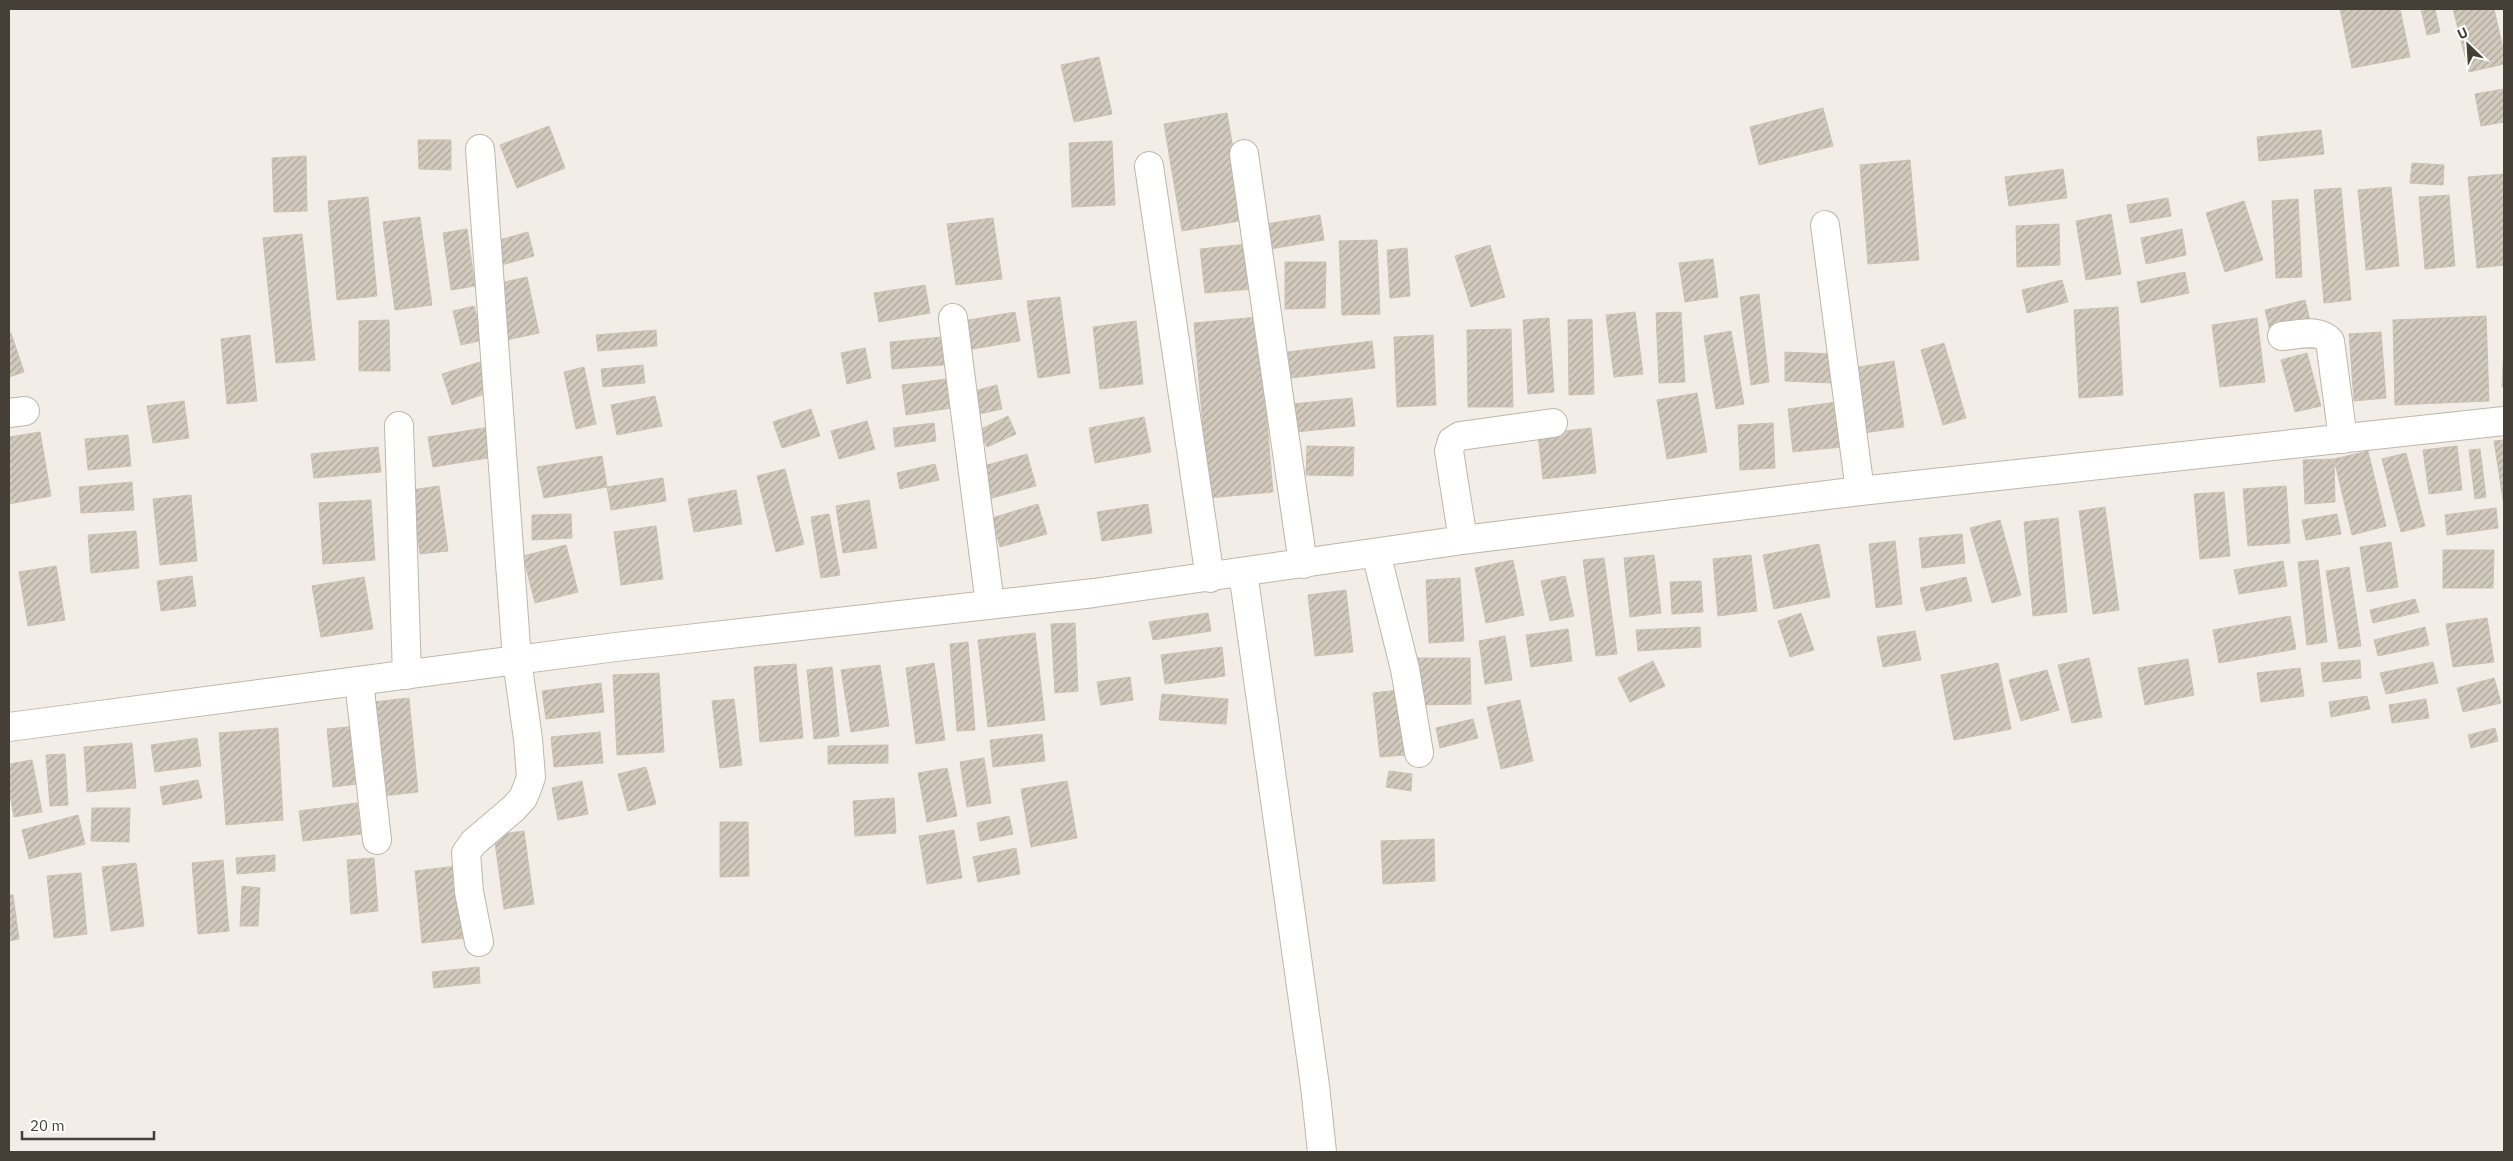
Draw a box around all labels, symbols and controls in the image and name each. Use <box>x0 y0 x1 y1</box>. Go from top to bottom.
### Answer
north arrow <box>2443 20 2493 70</box>
text: U <box>2454 23 2471 43</box>
scale bar <box>22 1108 155 1140</box>
text: 20 m <box>30 1116 65 1135</box>

